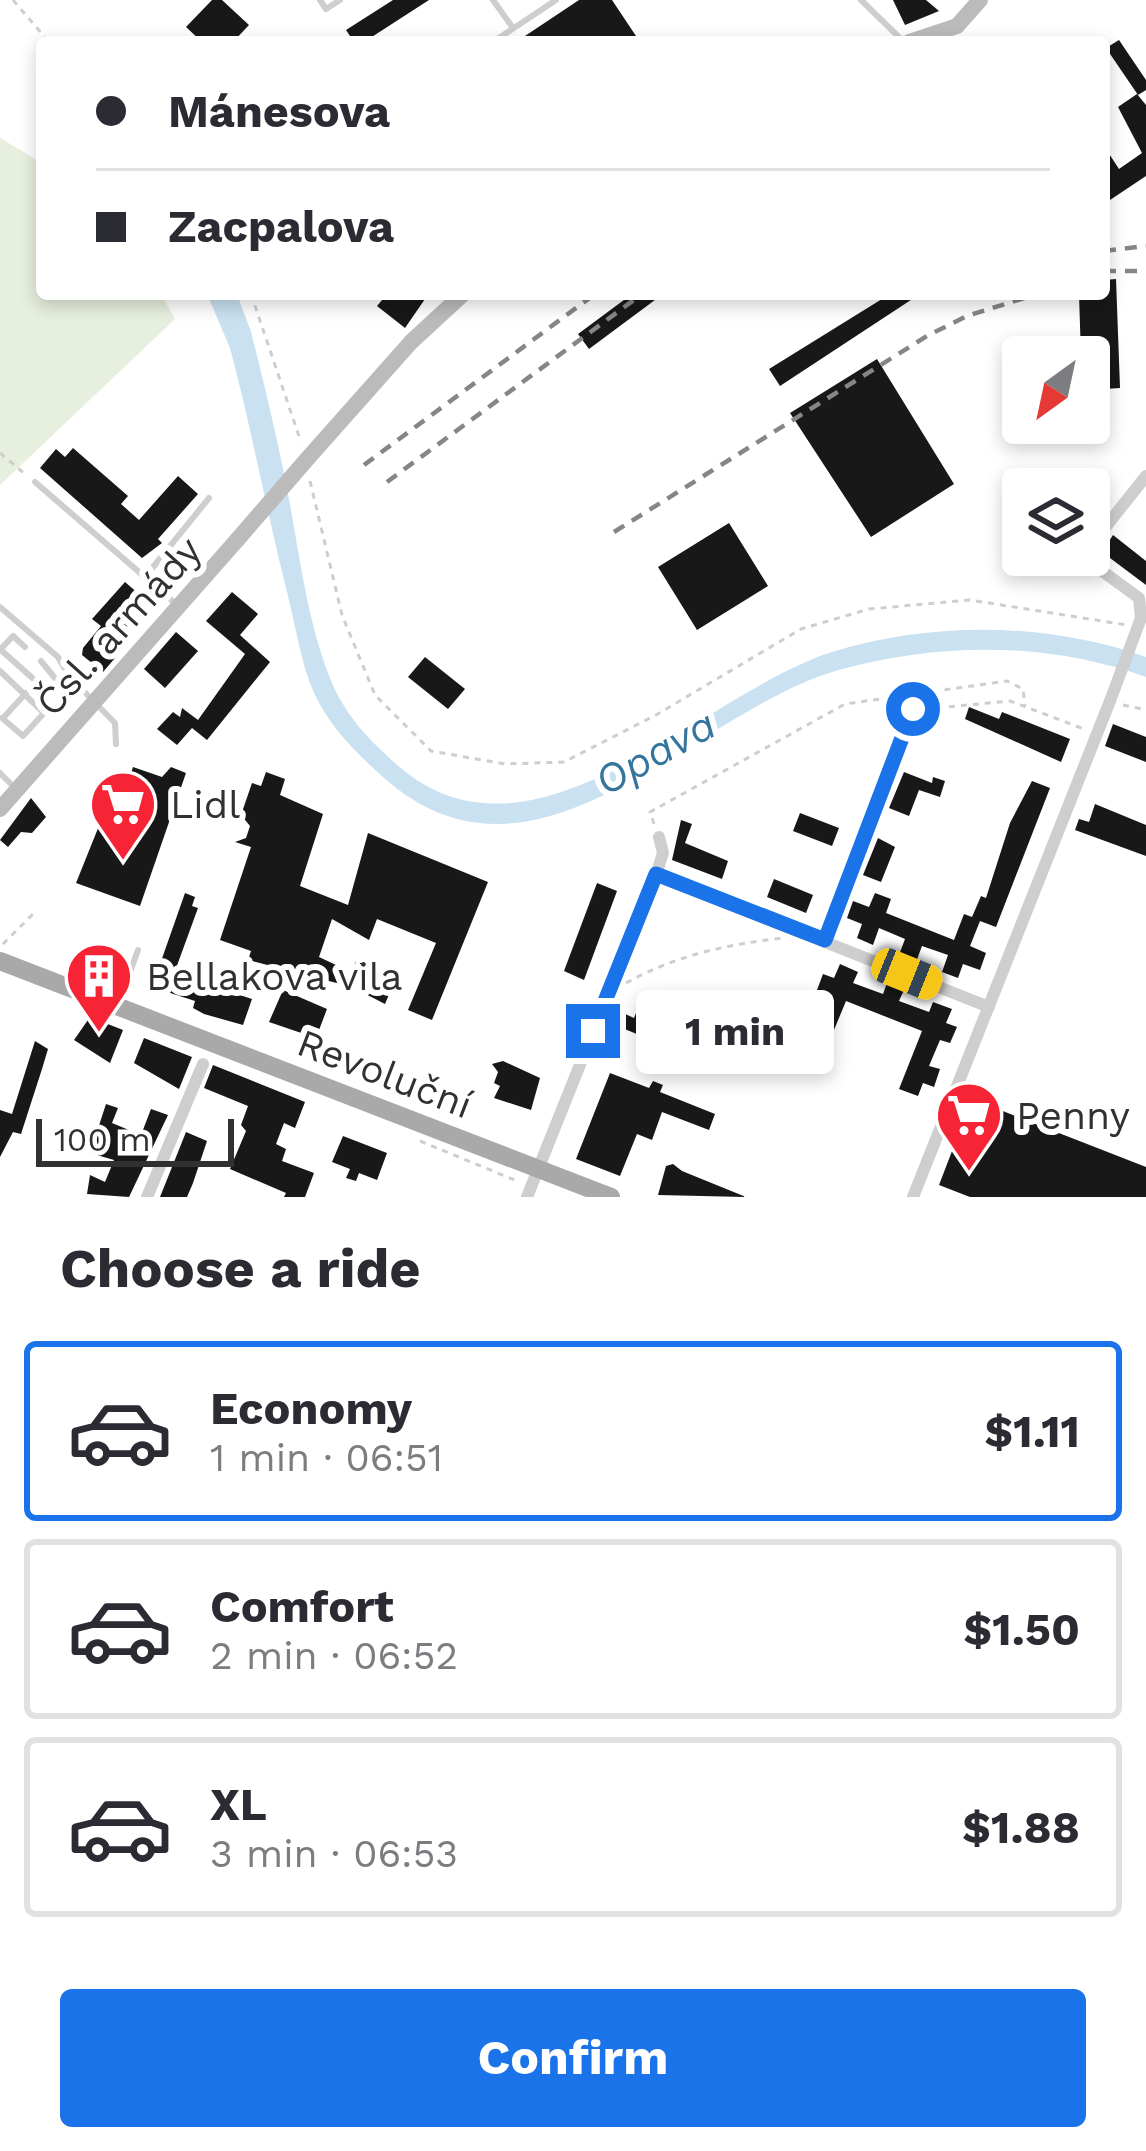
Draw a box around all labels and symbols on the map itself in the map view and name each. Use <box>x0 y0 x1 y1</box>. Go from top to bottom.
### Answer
north arrow <box>1002 336 1110 444</box>
street label: Čsl. armády <box>26 528 210 725</box>
route start <box>886 682 940 736</box>
water label: Opava <box>586 699 724 805</box>
supermarket icon: Lidl <box>88 769 158 863</box>
place label: Lidl <box>170 782 240 827</box>
building icon: Bellakova vila <box>64 941 134 1035</box>
car <box>867 944 947 1004</box>
place label: Bellakova vila <box>146 954 403 999</box>
callout: 1 min <box>635 989 833 1073</box>
route end <box>566 1004 620 1058</box>
street label: Revoluční <box>291 1020 478 1127</box>
supermarket icon: Penny <box>934 1080 1004 1174</box>
place label: Penny <box>1016 1093 1130 1138</box>
scale bar <box>36 1113 234 1166</box>

